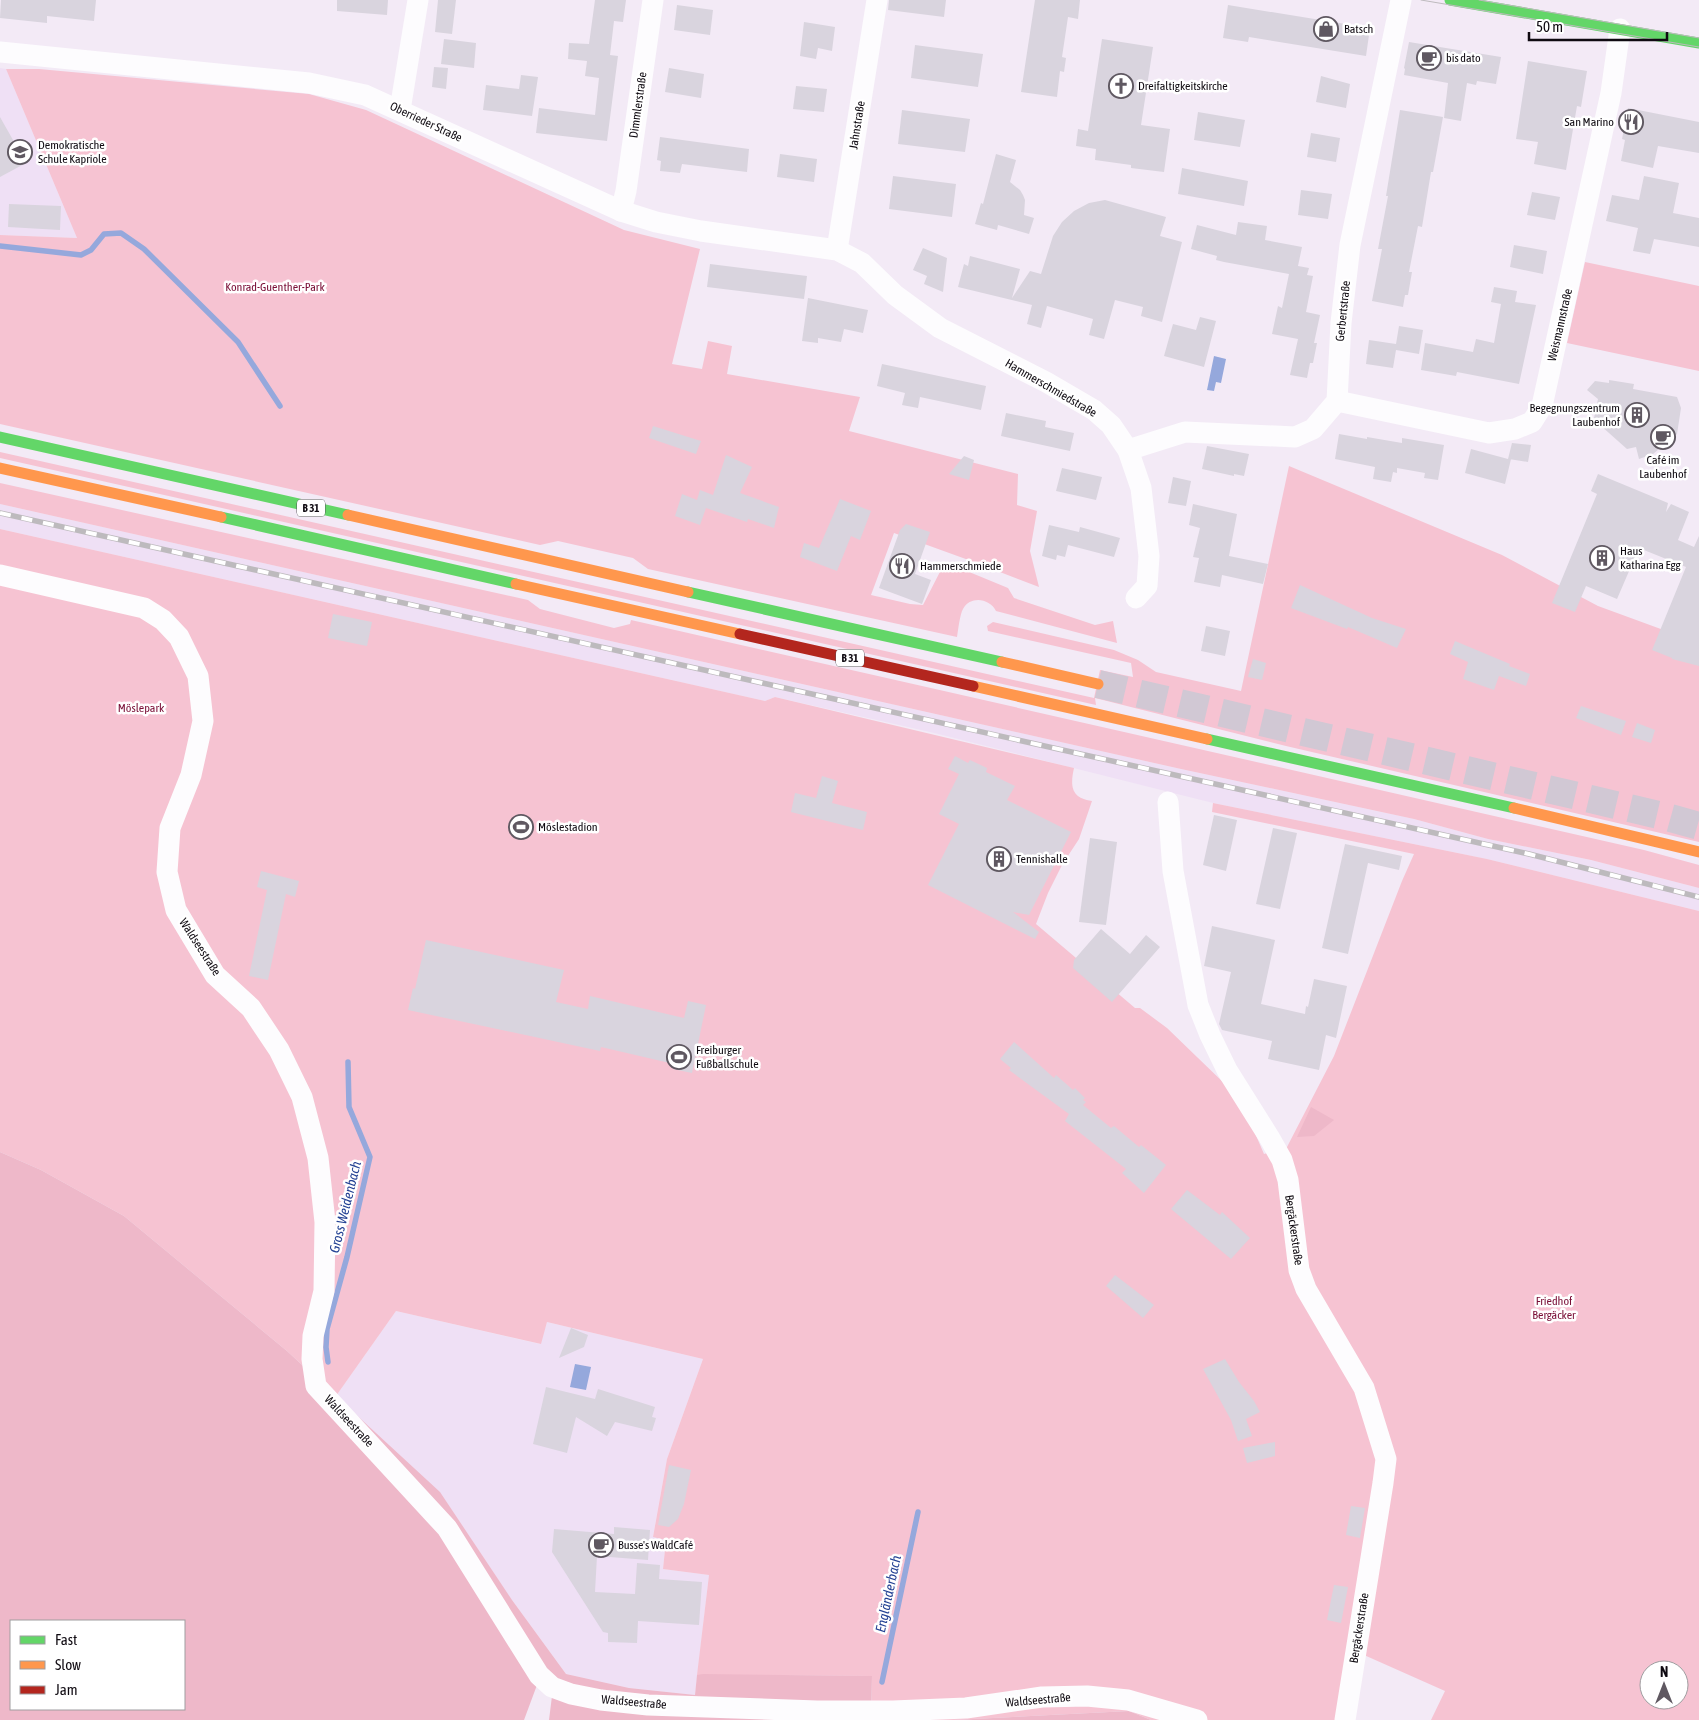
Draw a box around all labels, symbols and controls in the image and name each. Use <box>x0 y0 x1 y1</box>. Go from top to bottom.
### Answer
scale bar <box>1529 10 1666 42</box>
shop icon: Batsch <box>1313 16 1339 42</box>
text: 50 m <box>1536 18 1563 35</box>
place label: Batsch <box>1344 22 1373 36</box>
cafe icon: bis dato <box>1416 45 1442 71</box>
place label: bis dato <box>1446 51 1481 65</box>
street label: Dimmlerstraße <box>626 71 650 139</box>
church icon: Dreifaltigkeitskirche <box>1108 73 1134 99</box>
place label: Dreifaltigkeitskirche <box>1138 79 1228 93</box>
street label: Oberrieder Straße <box>388 99 464 145</box>
street label: Jahnstraße <box>846 100 868 150</box>
restaurant icon: San Marino <box>1618 109 1644 135</box>
place label: San Marino <box>1565 115 1614 129</box>
place label: Demokratische Schule Kapriole <box>38 138 107 166</box>
school or university icon: Demokratische Schule Kapriole <box>7 139 33 165</box>
park label: Konrad-Guenther-Park <box>225 280 325 294</box>
street label: Gerbertstraße <box>1333 280 1353 342</box>
street label: Weismannstraße <box>1545 287 1575 363</box>
street label: Hammerschmiedstraße <box>1003 356 1099 420</box>
place label: Begegnungszentrum Laubenhof <box>1530 401 1621 429</box>
building icon: Begegnungszentrum Laubenhof <box>1624 402 1650 428</box>
cafe icon: Café im Laubenhof <box>1650 424 1676 450</box>
place label: Café im Laubenhof <box>1639 453 1688 481</box>
road number: B 31 <box>297 499 325 516</box>
place label: Haus Katharina Egg <box>1620 544 1681 572</box>
building icon: Haus Katharina Egg <box>1589 545 1615 571</box>
restaurant icon: Hammerschmiede <box>889 553 915 579</box>
place label: Hammerschmiede <box>920 559 1001 573</box>
road number: B 31 <box>836 650 864 666</box>
park label: Möslepark <box>118 701 165 715</box>
sports icon: Möslestadion <box>508 814 534 840</box>
place label: Möslestadion <box>538 820 598 834</box>
building icon: Tennishalle <box>986 846 1012 872</box>
place label: Tennishalle <box>1016 852 1068 866</box>
street label: Waldseestraße <box>176 916 224 978</box>
place label: Freiburger Fußballschule <box>696 1043 759 1071</box>
sports icon: Freiburger Fußballschule <box>666 1044 692 1070</box>
water label: Gross Weidenbach <box>326 1159 364 1254</box>
street label: Bergäckerstraße <box>1282 1194 1306 1266</box>
park label: Friedhof Bergäcker <box>1532 1294 1576 1322</box>
street label: Waldseestraße <box>322 1392 376 1450</box>
cafe icon: Busse's WaldCafé <box>588 1532 614 1558</box>
place label: Busse's WaldCafé <box>618 1538 693 1552</box>
water label: Engländerbach <box>872 1554 904 1634</box>
street label: Bergäckerstraße <box>1347 1592 1371 1664</box>
legend <box>10 1620 185 1710</box>
text: Fast <box>55 1631 77 1648</box>
text: Slow <box>55 1656 81 1673</box>
north arrow <box>1639 1660 1689 1710</box>
text: N <box>1660 1664 1668 1680</box>
text: Jam <box>55 1681 78 1698</box>
street label: Waldseestraße <box>1005 1690 1071 1710</box>
street label: Waldseestraße <box>601 1692 667 1712</box>

